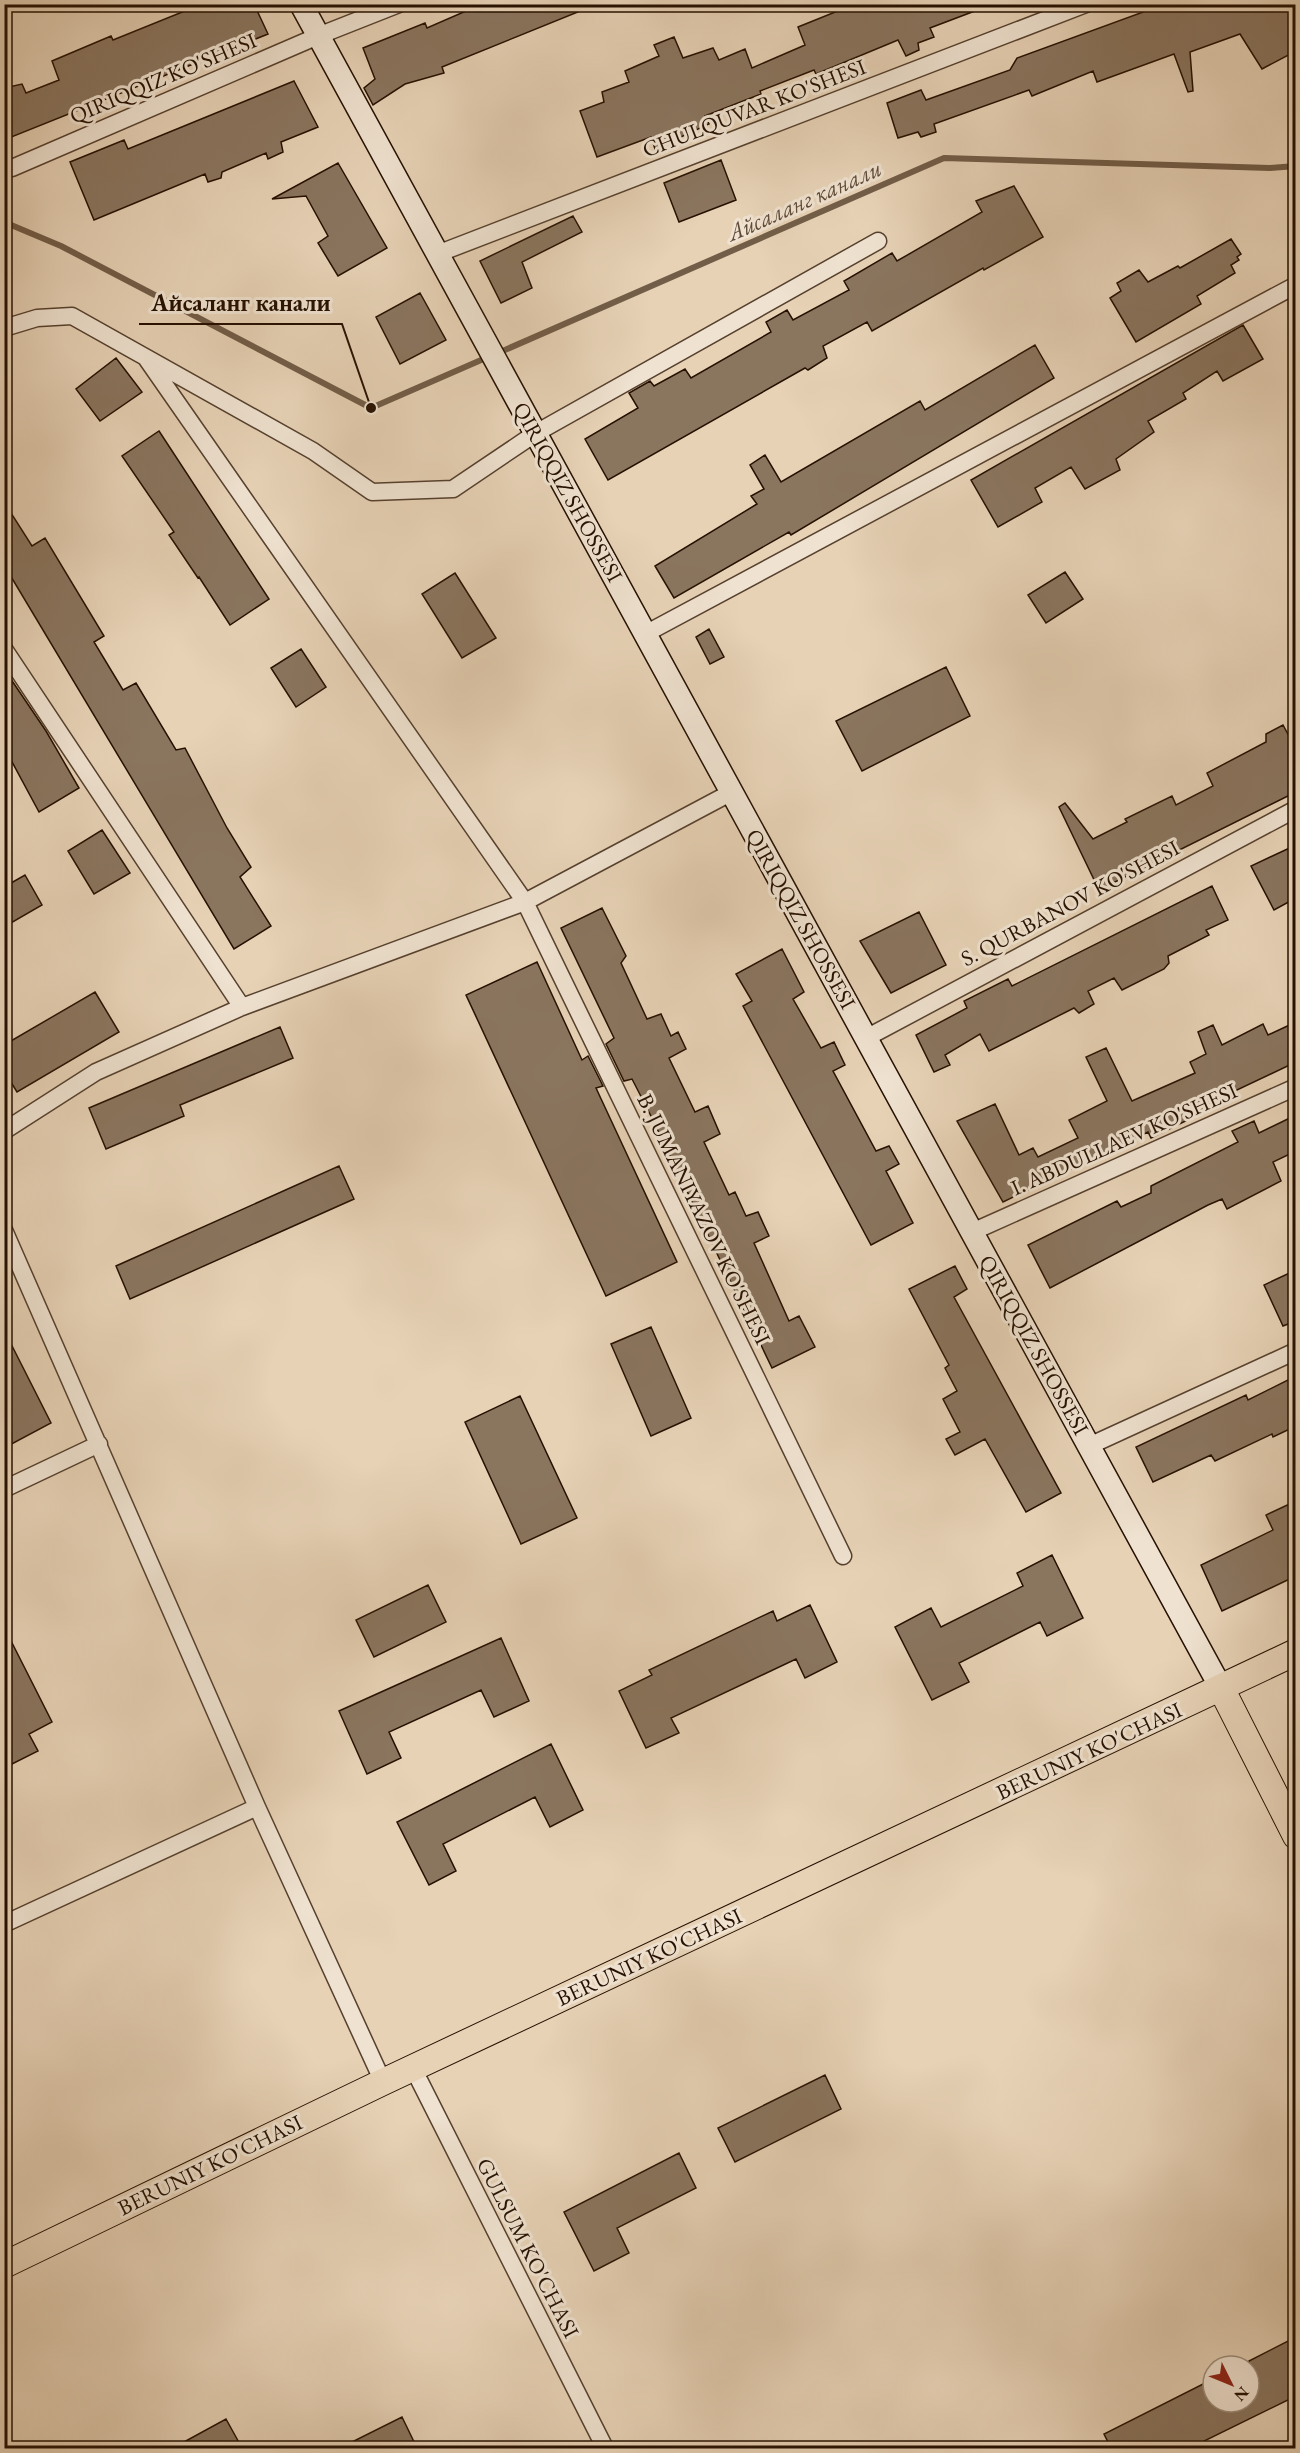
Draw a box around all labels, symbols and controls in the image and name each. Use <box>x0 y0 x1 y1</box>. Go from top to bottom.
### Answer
street label: QIRIQQIZ KO'SHESI <box>65 25 261 131</box>
street label: CHULQUVAR KO'SHESI <box>638 52 870 164</box>
water label: Айсаланг канали <box>720 152 886 249</box>
callout: Айсаланг канали <box>139 282 342 324</box>
text: Айсаланг канали <box>150 287 331 318</box>
street label: QIRIQQIZ SHOSSESI <box>506 397 630 588</box>
street label: QIRIQQIZ SHOSSESI <box>739 824 863 1015</box>
street label: S. QURBANOV KO'SHESI <box>956 833 1185 973</box>
street label: I. ABDULLAEV KO'SHESI <box>1006 1076 1242 1202</box>
street label: B. JUMANIYAZOV KO'SHESI <box>631 1089 778 1350</box>
street label: QIRIQQIZ SHOSSESI <box>972 1250 1096 1441</box>
street label: BERUNIY KO'CHASI <box>991 1695 1187 1807</box>
street label: BERUNIY KO'CHASI <box>551 1901 747 2013</box>
street label: BERUNIY KO'CHASI <box>113 2108 308 2222</box>
street label: GULSUM KO'CHASI <box>470 2153 586 2343</box>
north arrow <box>1201 2354 1261 2414</box>
text: N <box>1229 2382 1254 2406</box>

